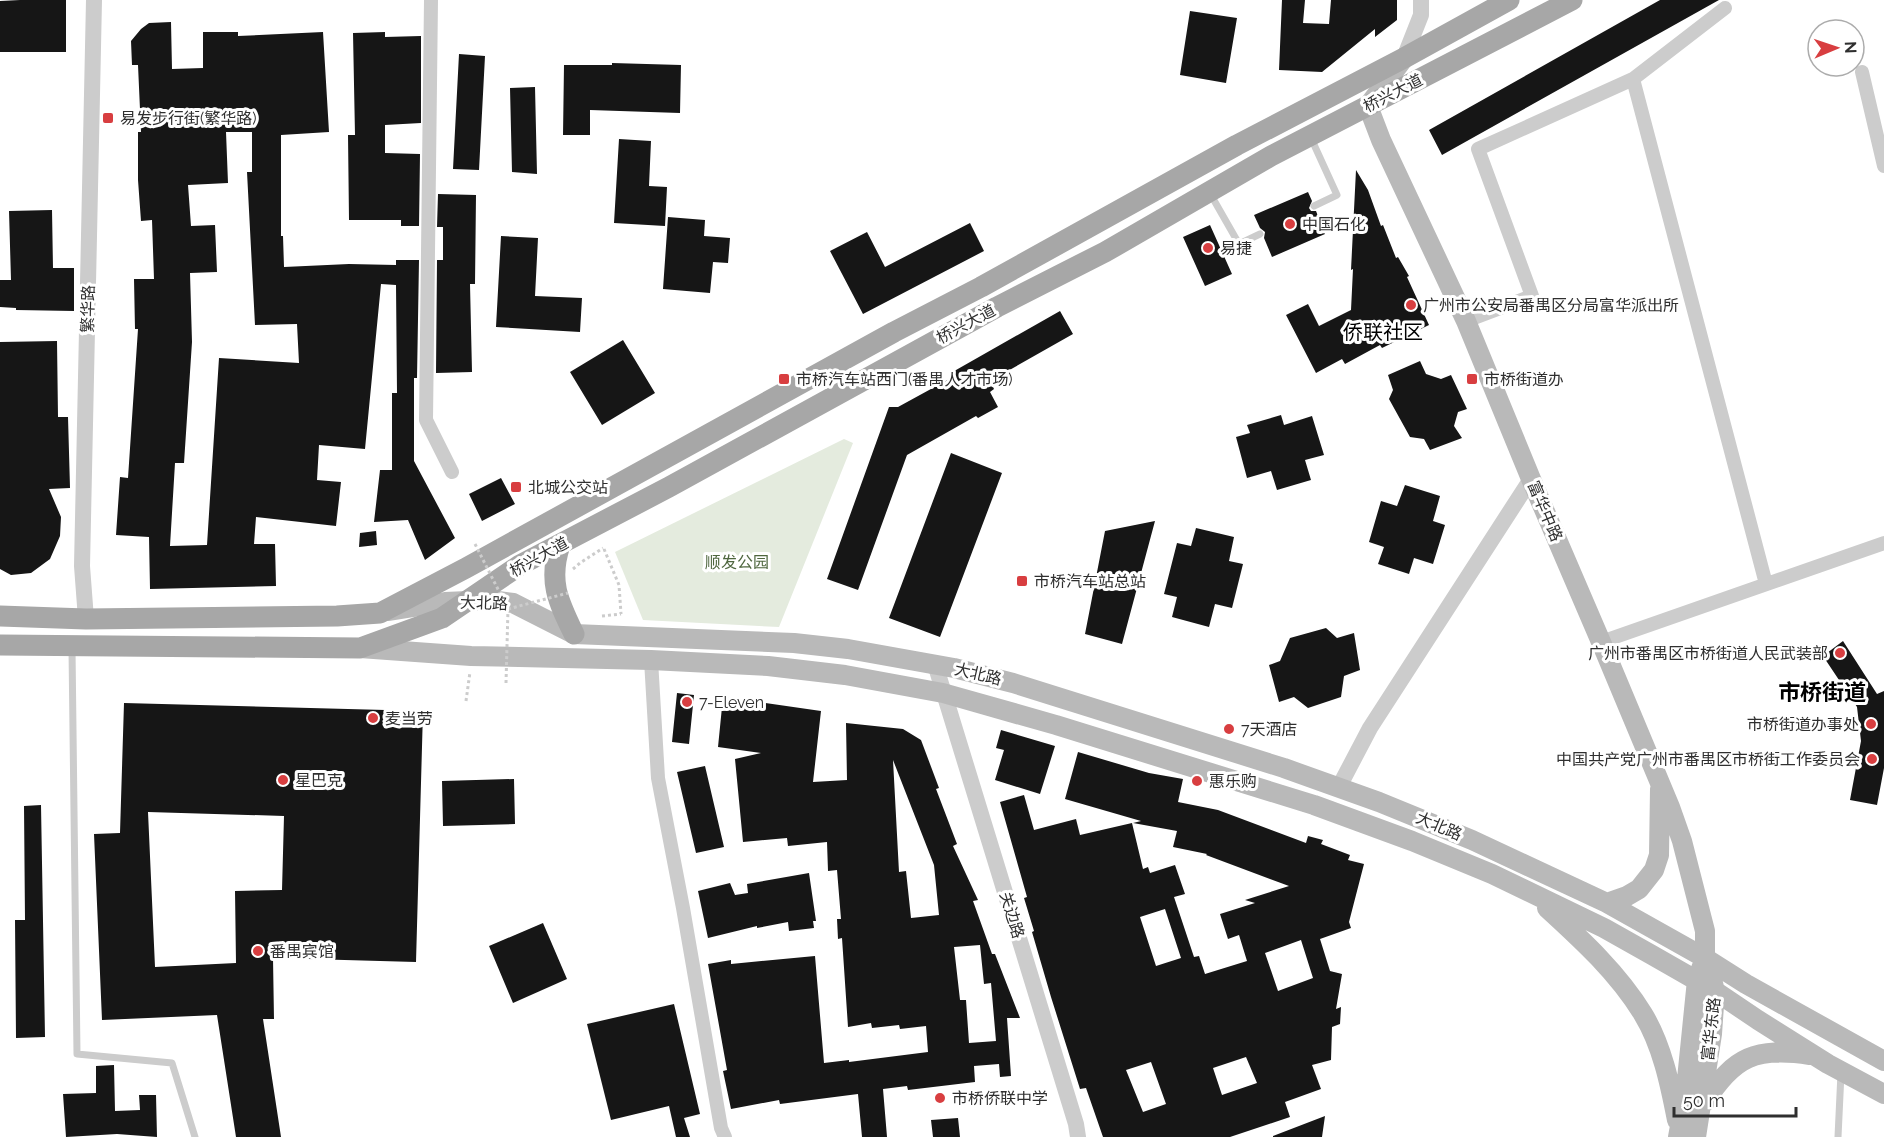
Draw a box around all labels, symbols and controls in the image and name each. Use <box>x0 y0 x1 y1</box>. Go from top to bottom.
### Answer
north arrow <box>1806 18 1866 78</box>
text: N <box>1841 41 1860 54</box>
street label: 桥兴大道 <box>1360 70 1426 116</box>
place label: 易发步行街(繁华路) <box>120 109 257 128</box>
marker: 易发步行街(繁华路) <box>101 111 115 125</box>
place label: 中国石化 <box>1302 215 1366 234</box>
marker: 中国石化 <box>1283 217 1297 231</box>
place label: 易捷 <box>1220 239 1252 258</box>
marker: 易捷 <box>1201 241 1215 255</box>
street label: 繁华路 <box>78 285 98 333</box>
place label: 广州市公安局番禺区分局富华派出所 <box>1423 296 1679 315</box>
marker: 广州市公安局番禺区分局富华派出所 <box>1404 298 1418 312</box>
street label: 桥兴大道 <box>933 301 999 347</box>
district label: 侨联社区 <box>1343 320 1423 344</box>
place label: 市桥汽车站西门(番禺人才市场) <box>796 370 1013 389</box>
place label: 市桥街道办 <box>1484 370 1564 389</box>
marker: 市桥汽车站西门(番禺人才市场) <box>777 372 791 386</box>
marker: 市桥街道办 <box>1465 372 1479 386</box>
place label: 北城公交站 <box>528 478 608 497</box>
street label: 富华中路 <box>1524 478 1566 544</box>
marker: 北城公交站 <box>509 480 523 494</box>
street label: 桥兴大道 <box>506 533 572 581</box>
park label: 顺发公园 <box>705 553 769 572</box>
place label: 市桥汽车站总站 <box>1034 572 1146 591</box>
marker: 市桥汽车站总站 <box>1015 574 1029 588</box>
street label: 大北路 <box>460 593 508 613</box>
place label: 广州市番禺区市桥街道人民武装部 <box>1588 644 1828 663</box>
marker: 广州市番禺区市桥街道人民武装部 <box>1833 646 1847 660</box>
street label: 大北路 <box>952 659 1004 689</box>
district label: 市桥街道 <box>1778 679 1866 705</box>
place label: 7-Eleven <box>699 693 764 712</box>
marker: 7-Eleven <box>680 695 694 709</box>
place label: 麦当劳 <box>385 709 433 728</box>
marker: 麦当劳 <box>366 711 380 725</box>
place label: 市桥街道办事处 <box>1747 715 1859 734</box>
marker: 市桥街道办事处 <box>1864 717 1878 731</box>
place label: 7天酒店 <box>1241 720 1298 739</box>
marker: 7天酒店 <box>1222 722 1236 736</box>
place label: 中国共产党广州市番禺区市桥街工作委员会 <box>1556 750 1860 769</box>
marker: 中国共产党广州市番禺区市桥街工作委员会 <box>1865 752 1879 766</box>
place label: 星巴克 <box>295 771 343 790</box>
place label: 惠乐购 <box>1209 772 1257 791</box>
marker: 星巴克 <box>276 773 290 787</box>
marker: 惠乐购 <box>1190 774 1204 788</box>
street label: 大北路 <box>1413 808 1465 844</box>
street label: 关边路 <box>996 889 1028 941</box>
place label: 番禺宾馆 <box>270 942 334 961</box>
marker: 番禺宾馆 <box>251 944 265 958</box>
street label: 富华东路 <box>1698 996 1724 1062</box>
scale bar <box>1674 1080 1796 1118</box>
place label: 市桥侨联中学 <box>952 1089 1048 1108</box>
text: 50 m <box>1683 1090 1725 1111</box>
marker: 市桥侨联中学 <box>933 1091 947 1105</box>

